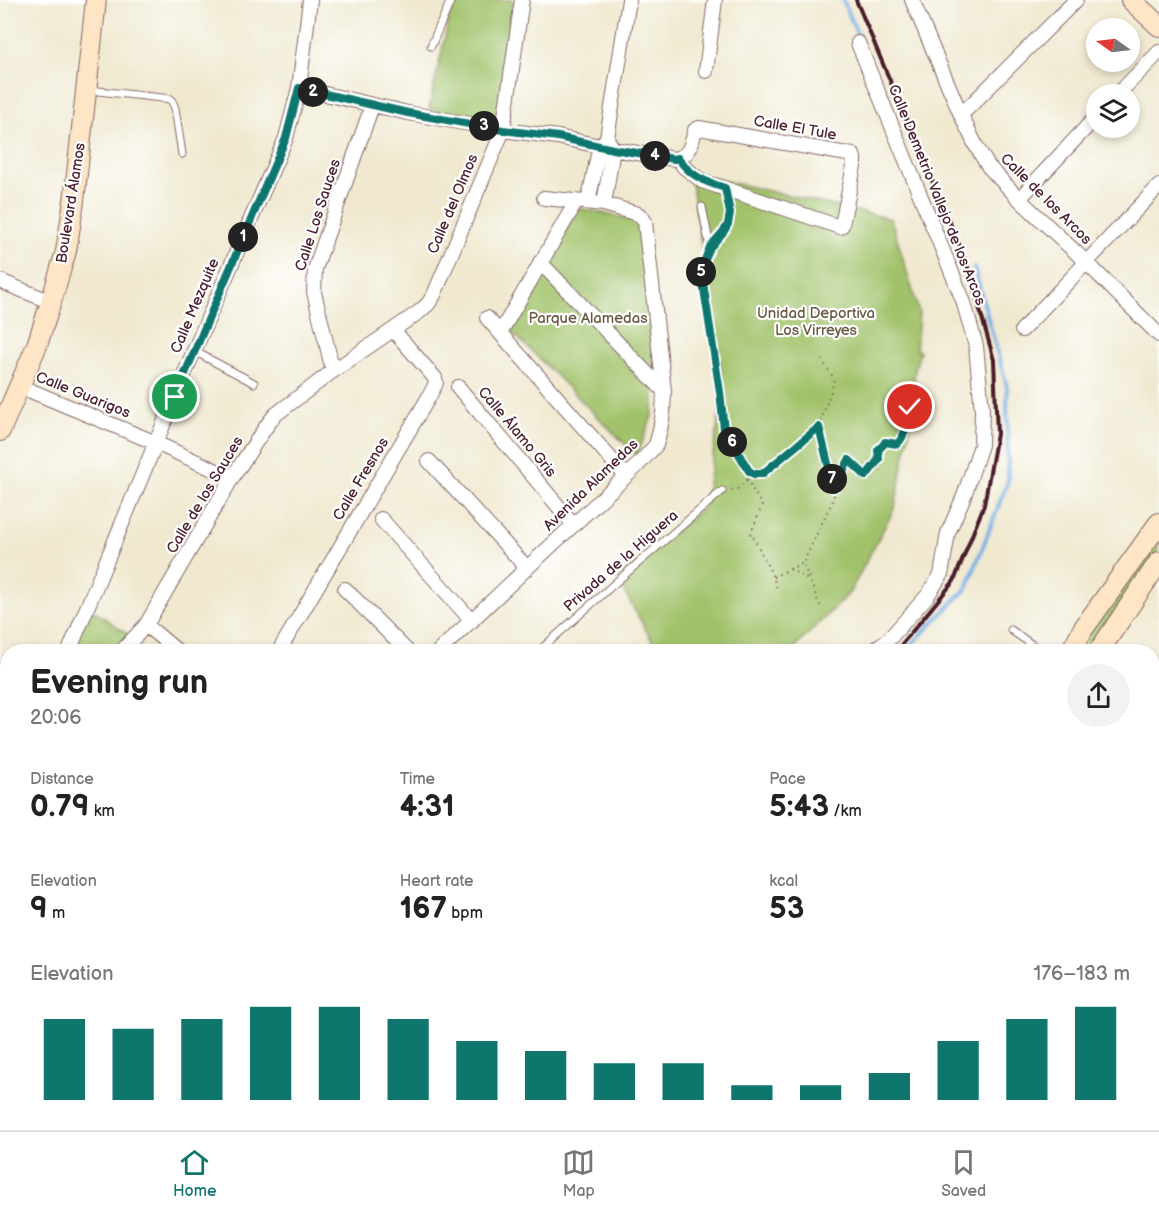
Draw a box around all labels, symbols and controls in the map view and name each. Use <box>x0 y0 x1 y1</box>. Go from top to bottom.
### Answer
north arrow <box>1086 18 1140 72</box>
map controls <box>1086 18 1140 138</box>
pin: 2 <box>298 77 328 107</box>
text: 2 <box>308 82 318 101</box>
street label: Calle Demetrio Vallejo de los Arcos <box>884 82 990 309</box>
button: layers <box>1086 84 1140 138</box>
pin: 3 <box>469 111 499 141</box>
street label: Calle El Tule <box>752 111 838 145</box>
text: 3 <box>479 116 489 135</box>
street label: Boulevard Álamos <box>52 141 90 265</box>
pin: 4 <box>640 141 670 171</box>
text: 4 <box>650 146 660 165</box>
street label: Calle de los Arcos <box>996 149 1096 249</box>
street label: Calle del Olmos <box>423 151 483 257</box>
street label: Calle Los Sauces <box>291 156 345 273</box>
pin: 1 <box>228 222 258 252</box>
text: 1 <box>240 227 246 246</box>
street label: Calle Mezquite <box>166 256 224 356</box>
pin: 5 <box>686 257 716 287</box>
text: 5 <box>696 262 706 281</box>
park label: Unidad Deportiva Los Virreyes <box>757 304 875 340</box>
park label: Parque Alamedas <box>528 309 648 328</box>
street label: Calle Guarigos <box>33 367 134 423</box>
pin <box>149 371 200 422</box>
icon: arrive <box>158 380 191 413</box>
pin <box>884 381 935 432</box>
street label: Calle Álamo Gris <box>474 383 561 482</box>
icon: check <box>893 390 926 423</box>
pin: 6 <box>717 427 747 457</box>
street label: Calle de los Sauces <box>163 432 248 557</box>
text: 6 <box>727 432 737 451</box>
street label: Calle Fresnos <box>329 434 394 524</box>
street label: Avenida Alamedas <box>540 435 643 535</box>
pin: 7 <box>817 464 847 494</box>
text: 7 <box>828 469 836 488</box>
street label: Privada de la Higuera <box>560 506 682 616</box>
text: Evening run <box>30 663 208 703</box>
button: share <box>1067 664 1130 727</box>
text: 20:06 <box>30 706 82 730</box>
text: Distance <box>30 770 94 789</box>
text: Time <box>400 770 435 789</box>
text: Pace <box>769 770 806 789</box>
text: 0.79 <box>30 789 89 825</box>
text: 4:31 <box>400 789 455 825</box>
text: 5:43 <box>769 789 829 825</box>
text: km <box>89 802 115 821</box>
text: /km <box>829 802 862 821</box>
text: Elevation <box>30 872 97 891</box>
text: Heart rate <box>400 872 474 891</box>
text: kcal <box>769 872 798 891</box>
text: 9 <box>30 891 48 927</box>
text: 167 <box>400 891 447 927</box>
text: 53 <box>769 891 804 927</box>
text: m <box>48 904 65 923</box>
text: bpm <box>447 904 483 923</box>
text: Elevation <box>30 962 113 986</box>
text: 176–183 m <box>1033 962 1130 986</box>
tab: Home <box>173 1146 216 1201</box>
tab: Map <box>562 1146 595 1201</box>
tab: Saved <box>941 1146 986 1201</box>

